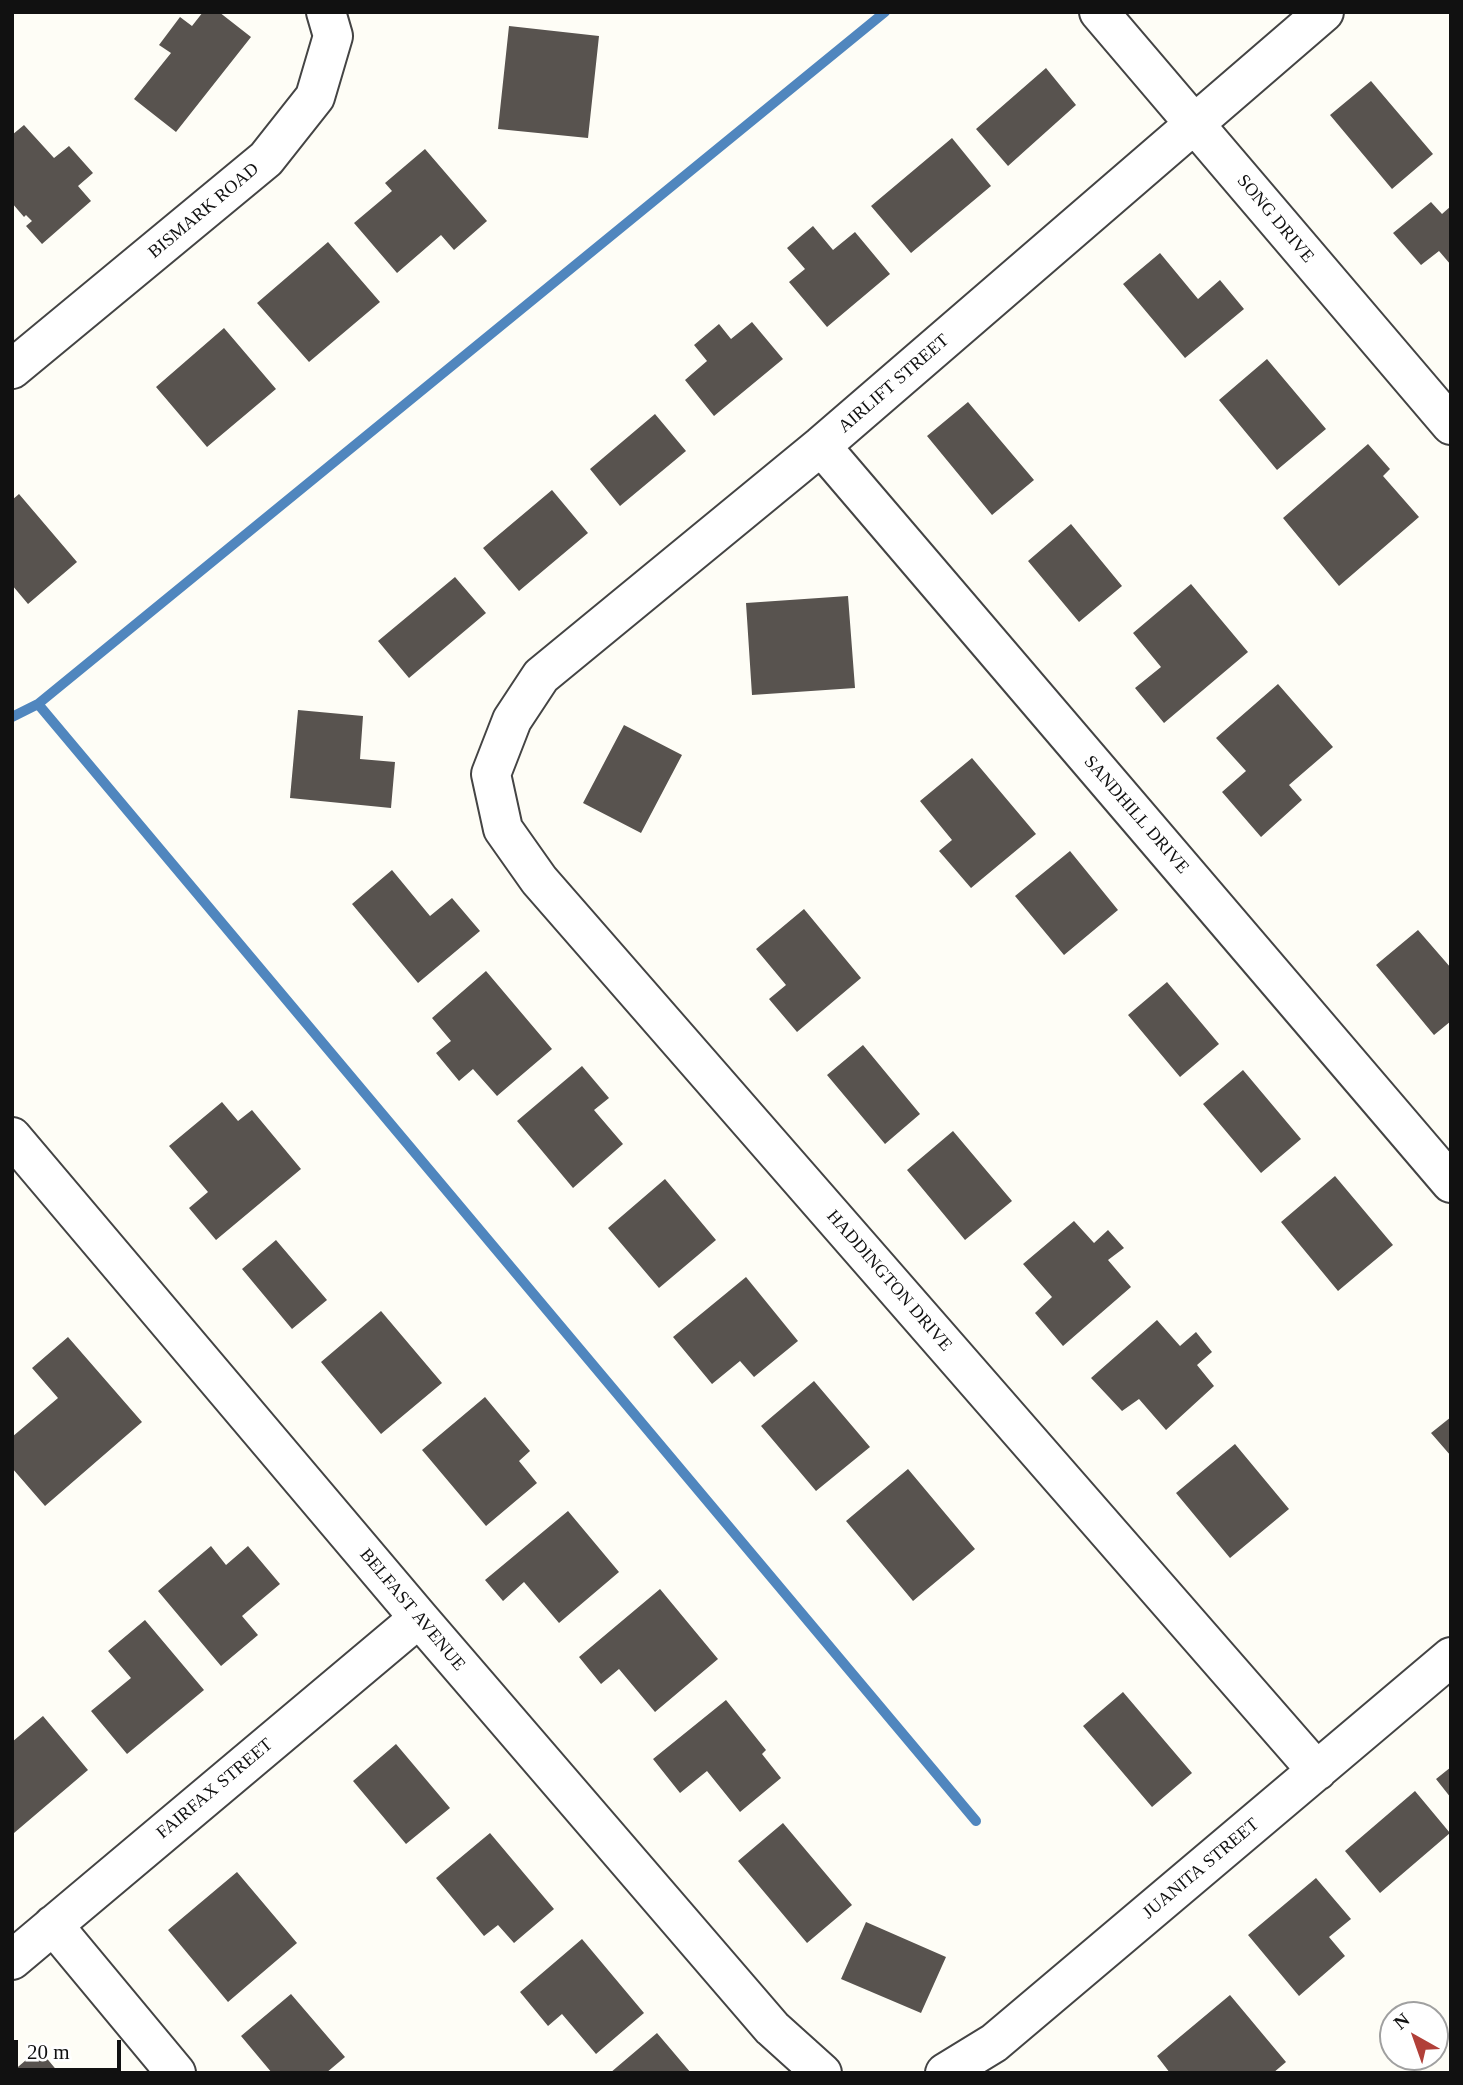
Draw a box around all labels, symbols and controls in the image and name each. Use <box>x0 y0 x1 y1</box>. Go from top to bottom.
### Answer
street label: BISMARK ROAD <box>144 159 264 263</box>
street label: SONG DRIVE <box>1232 170 1318 268</box>
street label: AIRLIFT STREET <box>834 330 954 438</box>
street label: SANDHILL DRIVE <box>1079 752 1193 878</box>
street label: HADDINGTON DRIVE <box>822 1206 956 1356</box>
street label: BELFAST AVENUE <box>355 1545 469 1675</box>
street label: FAIRFAX STREET <box>153 1734 277 1844</box>
street label: JUANITA STREET <box>1139 1814 1263 1924</box>
north arrow <box>1379 2001 1449 2071</box>
text: N <box>1389 2009 1413 2034</box>
scale bar <box>18 2025 124 2070</box>
text: 20 m <box>27 2040 70 2064</box>

